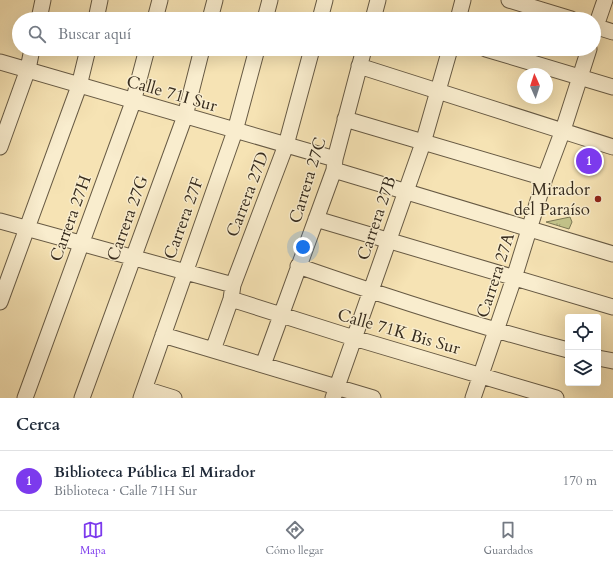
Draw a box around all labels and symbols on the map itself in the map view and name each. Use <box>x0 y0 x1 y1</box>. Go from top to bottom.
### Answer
north arrow <box>517 68 553 104</box>
street label: Calle 71I Sur <box>124 70 221 118</box>
street label: Carrera 27C <box>283 134 331 226</box>
pin: 1 <box>576 146 602 176</box>
street label: Carrera 27D <box>221 148 274 240</box>
street label: Carrera 27H <box>44 172 97 264</box>
street label: Carrera 27G <box>101 172 154 264</box>
street label: Carrera 27B <box>351 173 402 263</box>
street label: Carrera 27F <box>158 174 209 262</box>
place label: Mirador del Paraíso <box>514 178 591 221</box>
marker: Mirador del Paraíso <box>593 194 603 204</box>
street label: Carrera 27A <box>471 229 520 321</box>
your location <box>293 237 313 257</box>
street label: Calle 71K Bis Sur <box>335 303 464 360</box>

